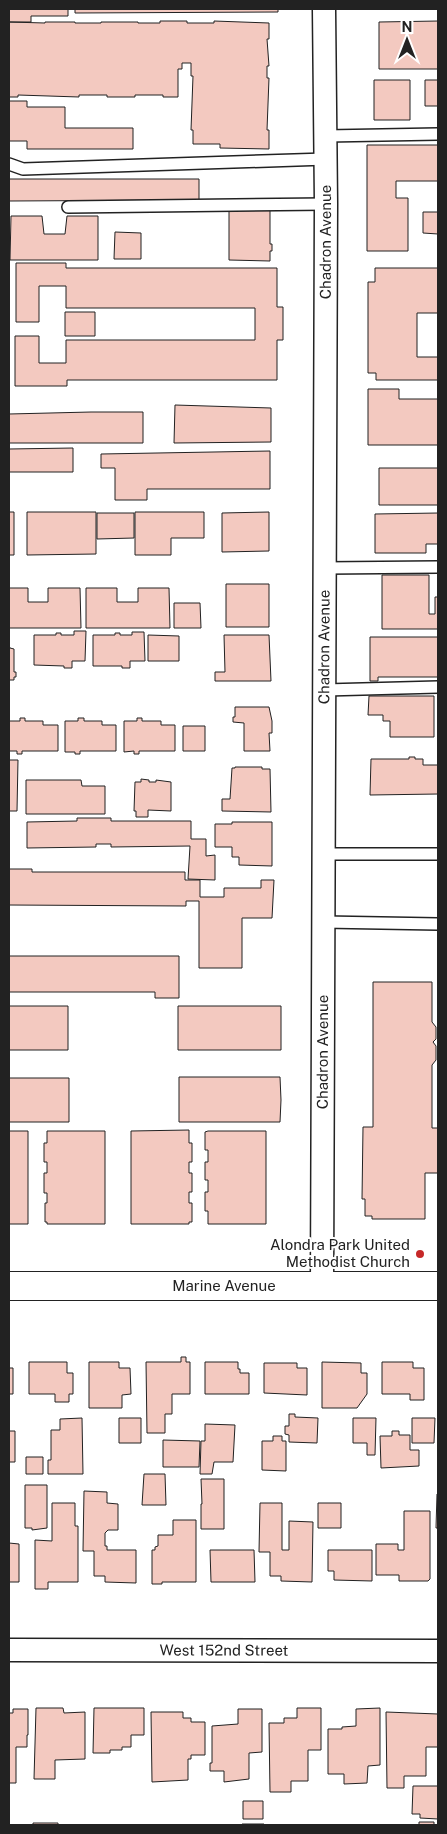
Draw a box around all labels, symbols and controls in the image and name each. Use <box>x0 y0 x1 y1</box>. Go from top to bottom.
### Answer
north arrow <box>382 15 432 65</box>
text: N <box>402 19 412 35</box>
street label: Chadron Avenue <box>317 185 334 299</box>
street label: Chadron Avenue <box>315 590 333 704</box>
street label: Chadron Avenue <box>314 995 331 1109</box>
place label: Alondra Park United Methodist Church <box>270 1236 410 1270</box>
marker: Alondra Park United Methodist Church <box>414 1248 426 1260</box>
street label: Marine Avenue <box>172 1277 276 1294</box>
street label: West 152nd Street <box>160 1641 289 1659</box>

